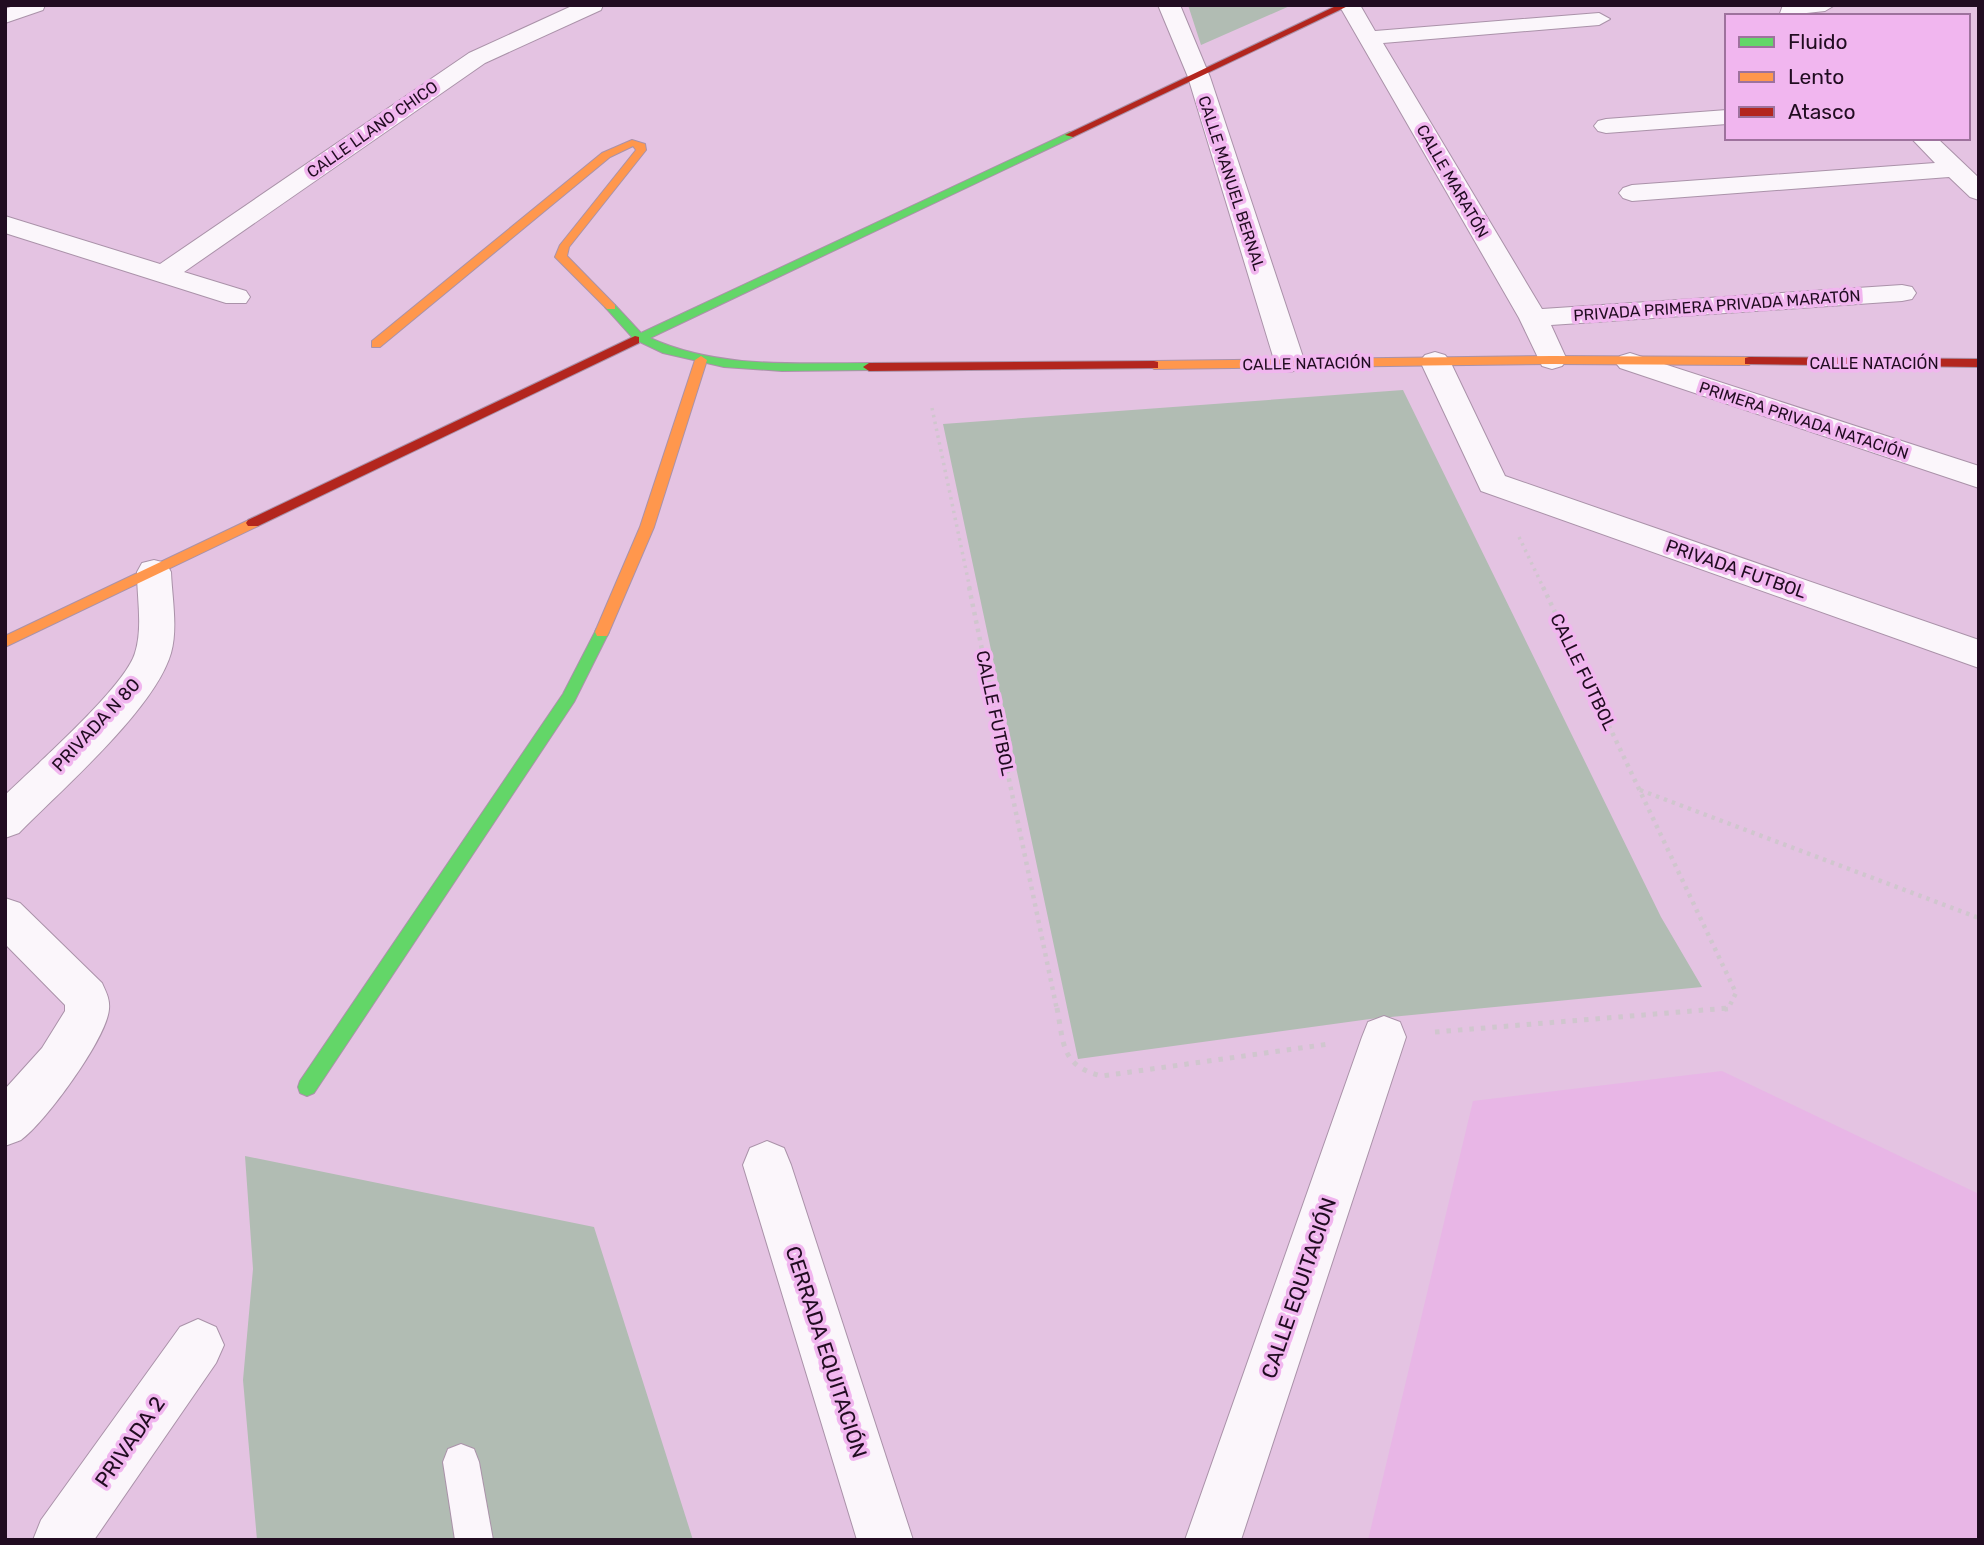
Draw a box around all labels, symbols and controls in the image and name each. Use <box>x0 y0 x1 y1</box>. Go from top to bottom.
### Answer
legend <box>1725 14 1970 140</box>
text: Fluido <box>1788 29 1848 54</box>
text: Lento <box>1788 64 1844 89</box>
street label: CALLE LLANO CHICO <box>303 77 441 182</box>
street label: CALLE MANUEL BERNAL <box>1194 93 1269 273</box>
text: Atasco <box>1788 99 1856 124</box>
street label: CALLE MARATÓN <box>1413 121 1493 241</box>
street label: PRIVADA PRIMERA PRIVADA MARATÓN <box>1573 285 1861 325</box>
street label: CALLE NATACIÓN <box>1242 352 1372 374</box>
street label: CALLE NATACIÓN <box>1809 353 1939 373</box>
street label: PRIMERA PRIVADA NATACIÓN <box>1697 377 1911 463</box>
street label: PRIVADA FUTBOL <box>1663 535 1809 603</box>
street label: CALLE FUTBOL <box>1545 610 1621 734</box>
street label: CALLE FUTBOL <box>971 648 1019 778</box>
street label: PRIVADA N 80 <box>47 674 145 776</box>
street label: CALLE EQUITACIÓN <box>1256 1194 1341 1382</box>
street label: CERRADA EQUITACIÓN <box>780 1243 873 1461</box>
street label: PRIVADA 2 <box>89 1392 170 1492</box>

